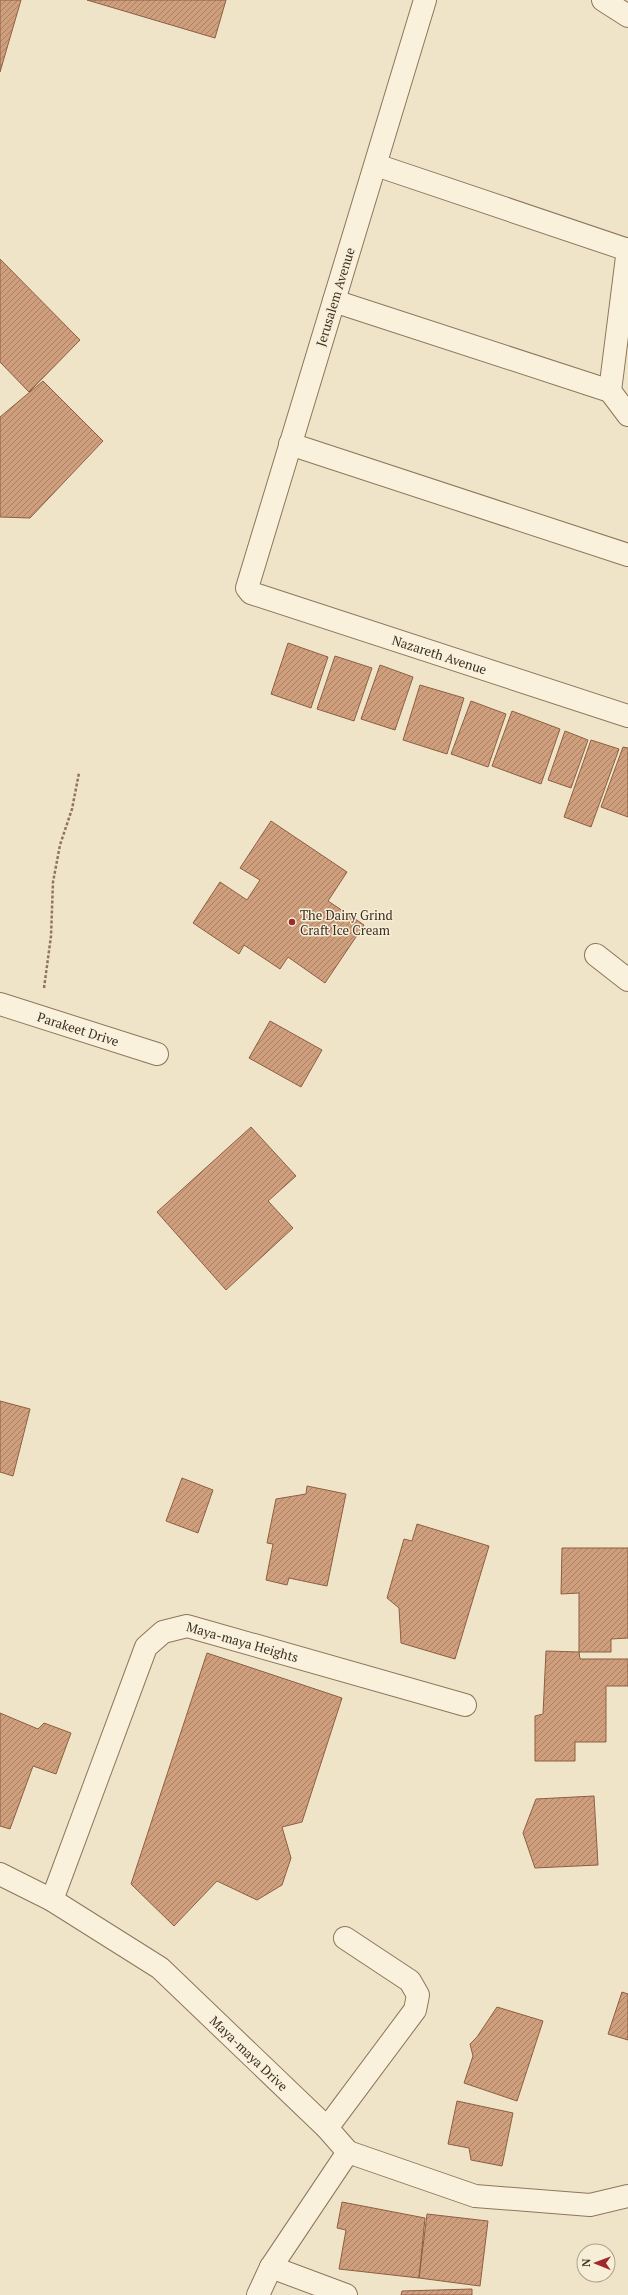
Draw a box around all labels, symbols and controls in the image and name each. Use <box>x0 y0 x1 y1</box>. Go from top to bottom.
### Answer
street label: Jerusalem Avenue <box>311 245 359 349</box>
street label: Nazareth Avenue <box>390 631 489 678</box>
place label: The Dairy Grind Craft Ice Cream <box>300 906 393 939</box>
marker: The Dairy Grind Craft Ice Cream <box>287 917 297 927</box>
street label: Parakeet Drive <box>35 1007 121 1050</box>
street label: Maya-maya Heights <box>184 1617 301 1666</box>
street label: Maya-maya Drive <box>206 2012 292 2095</box>
north arrow <box>576 2243 616 2283</box>
text: N <box>579 2258 593 2267</box>

